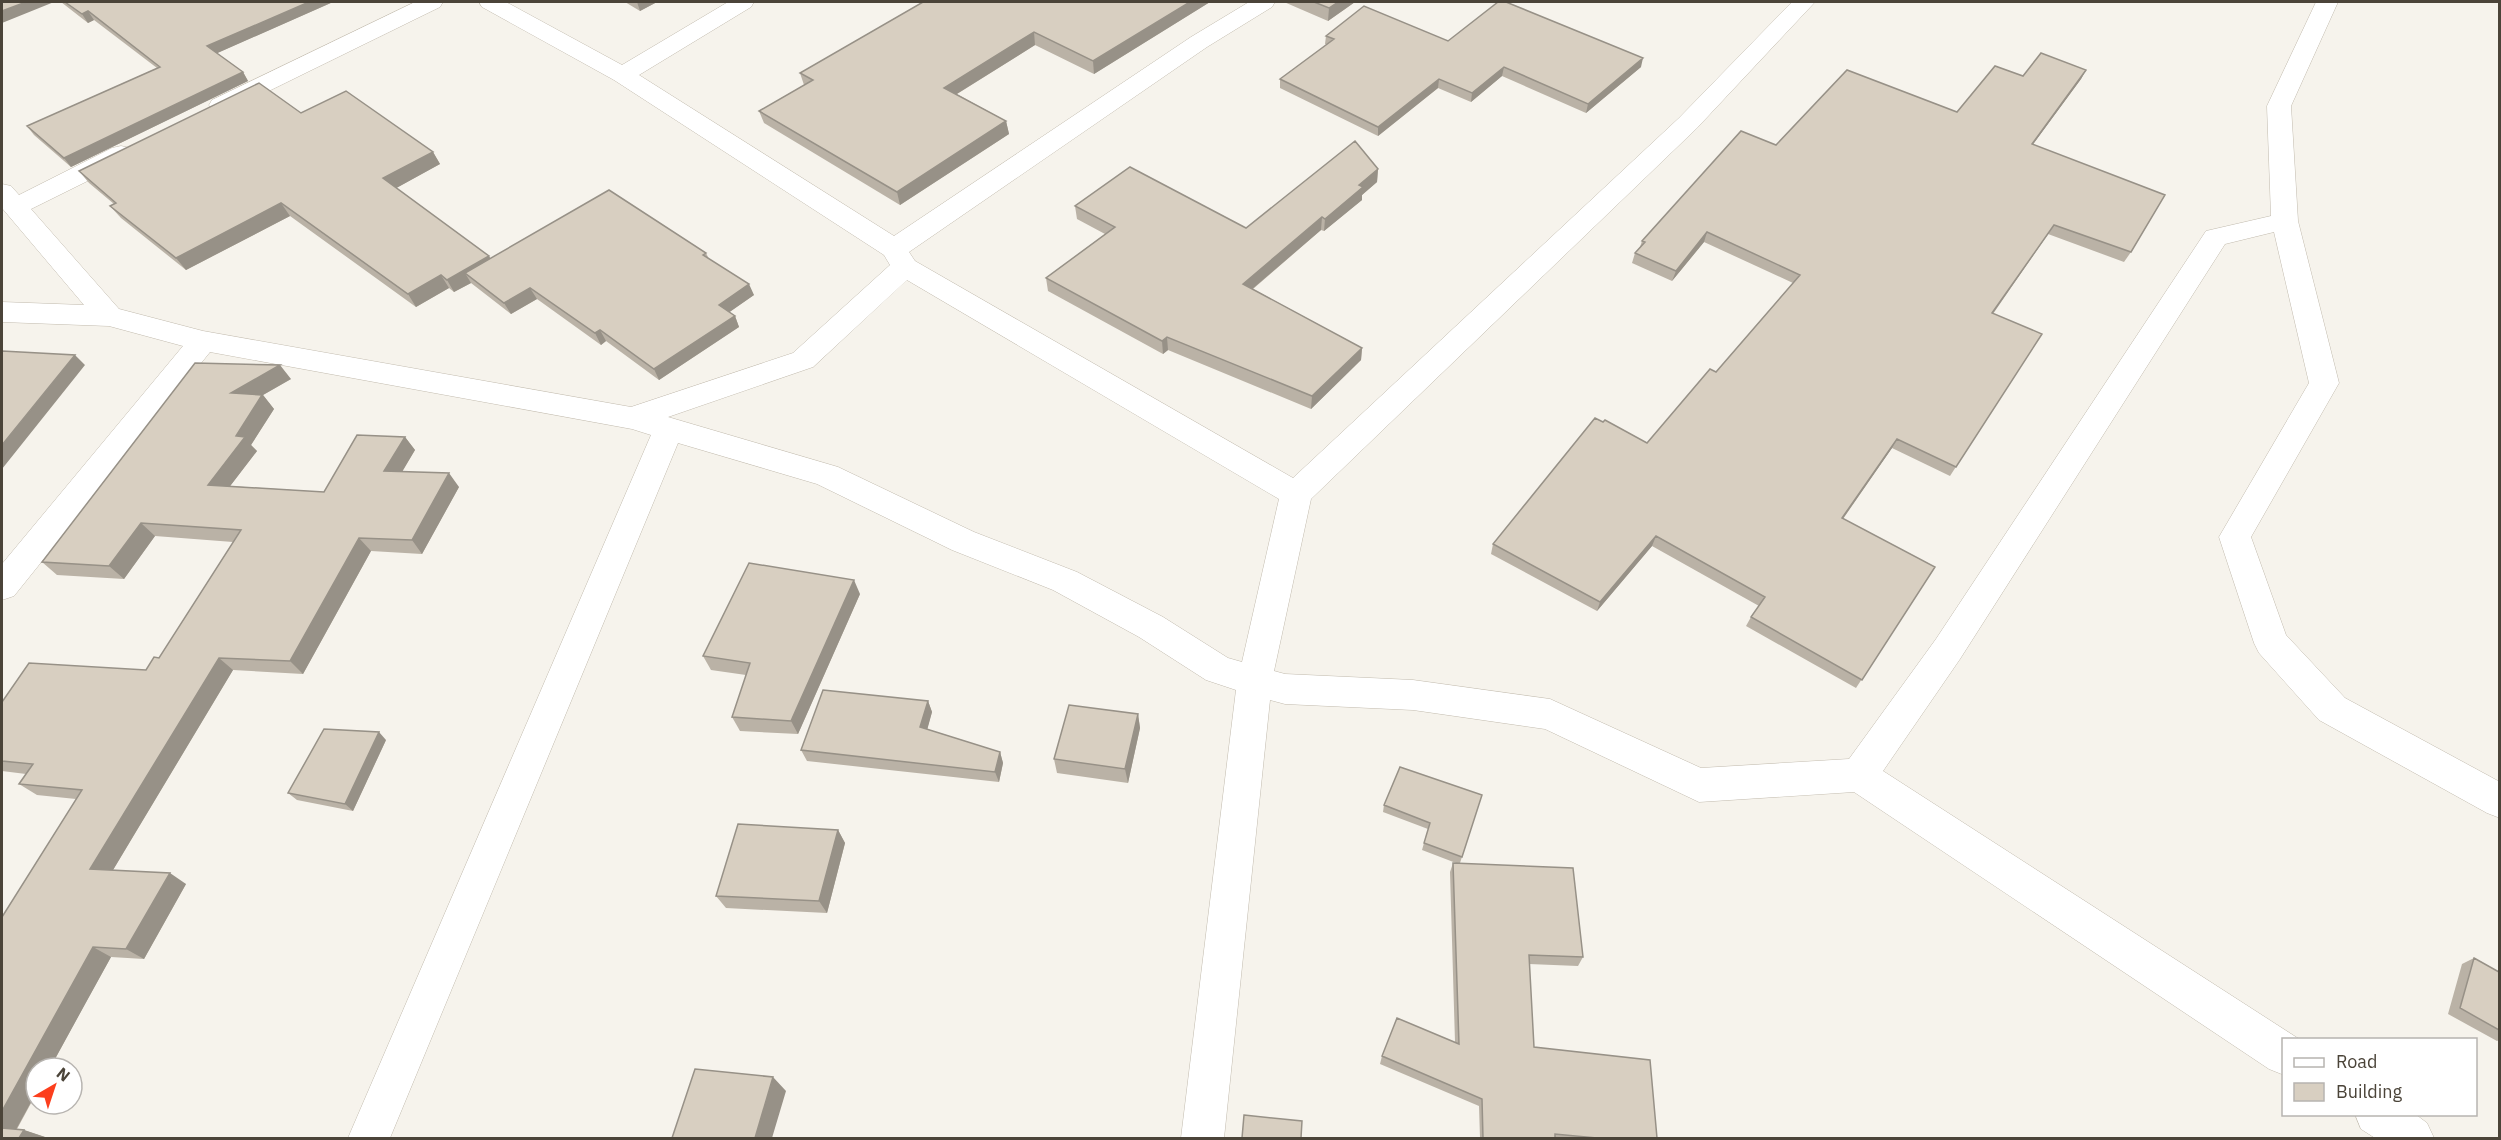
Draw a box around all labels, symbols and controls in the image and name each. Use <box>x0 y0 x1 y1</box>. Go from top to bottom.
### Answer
legend <box>2282 1038 2477 1116</box>
text: Road <box>2336 1050 2377 1073</box>
north arrow <box>24 1056 84 1116</box>
text: N <box>53 1063 74 1086</box>
text: Building <box>2336 1080 2403 1103</box>

